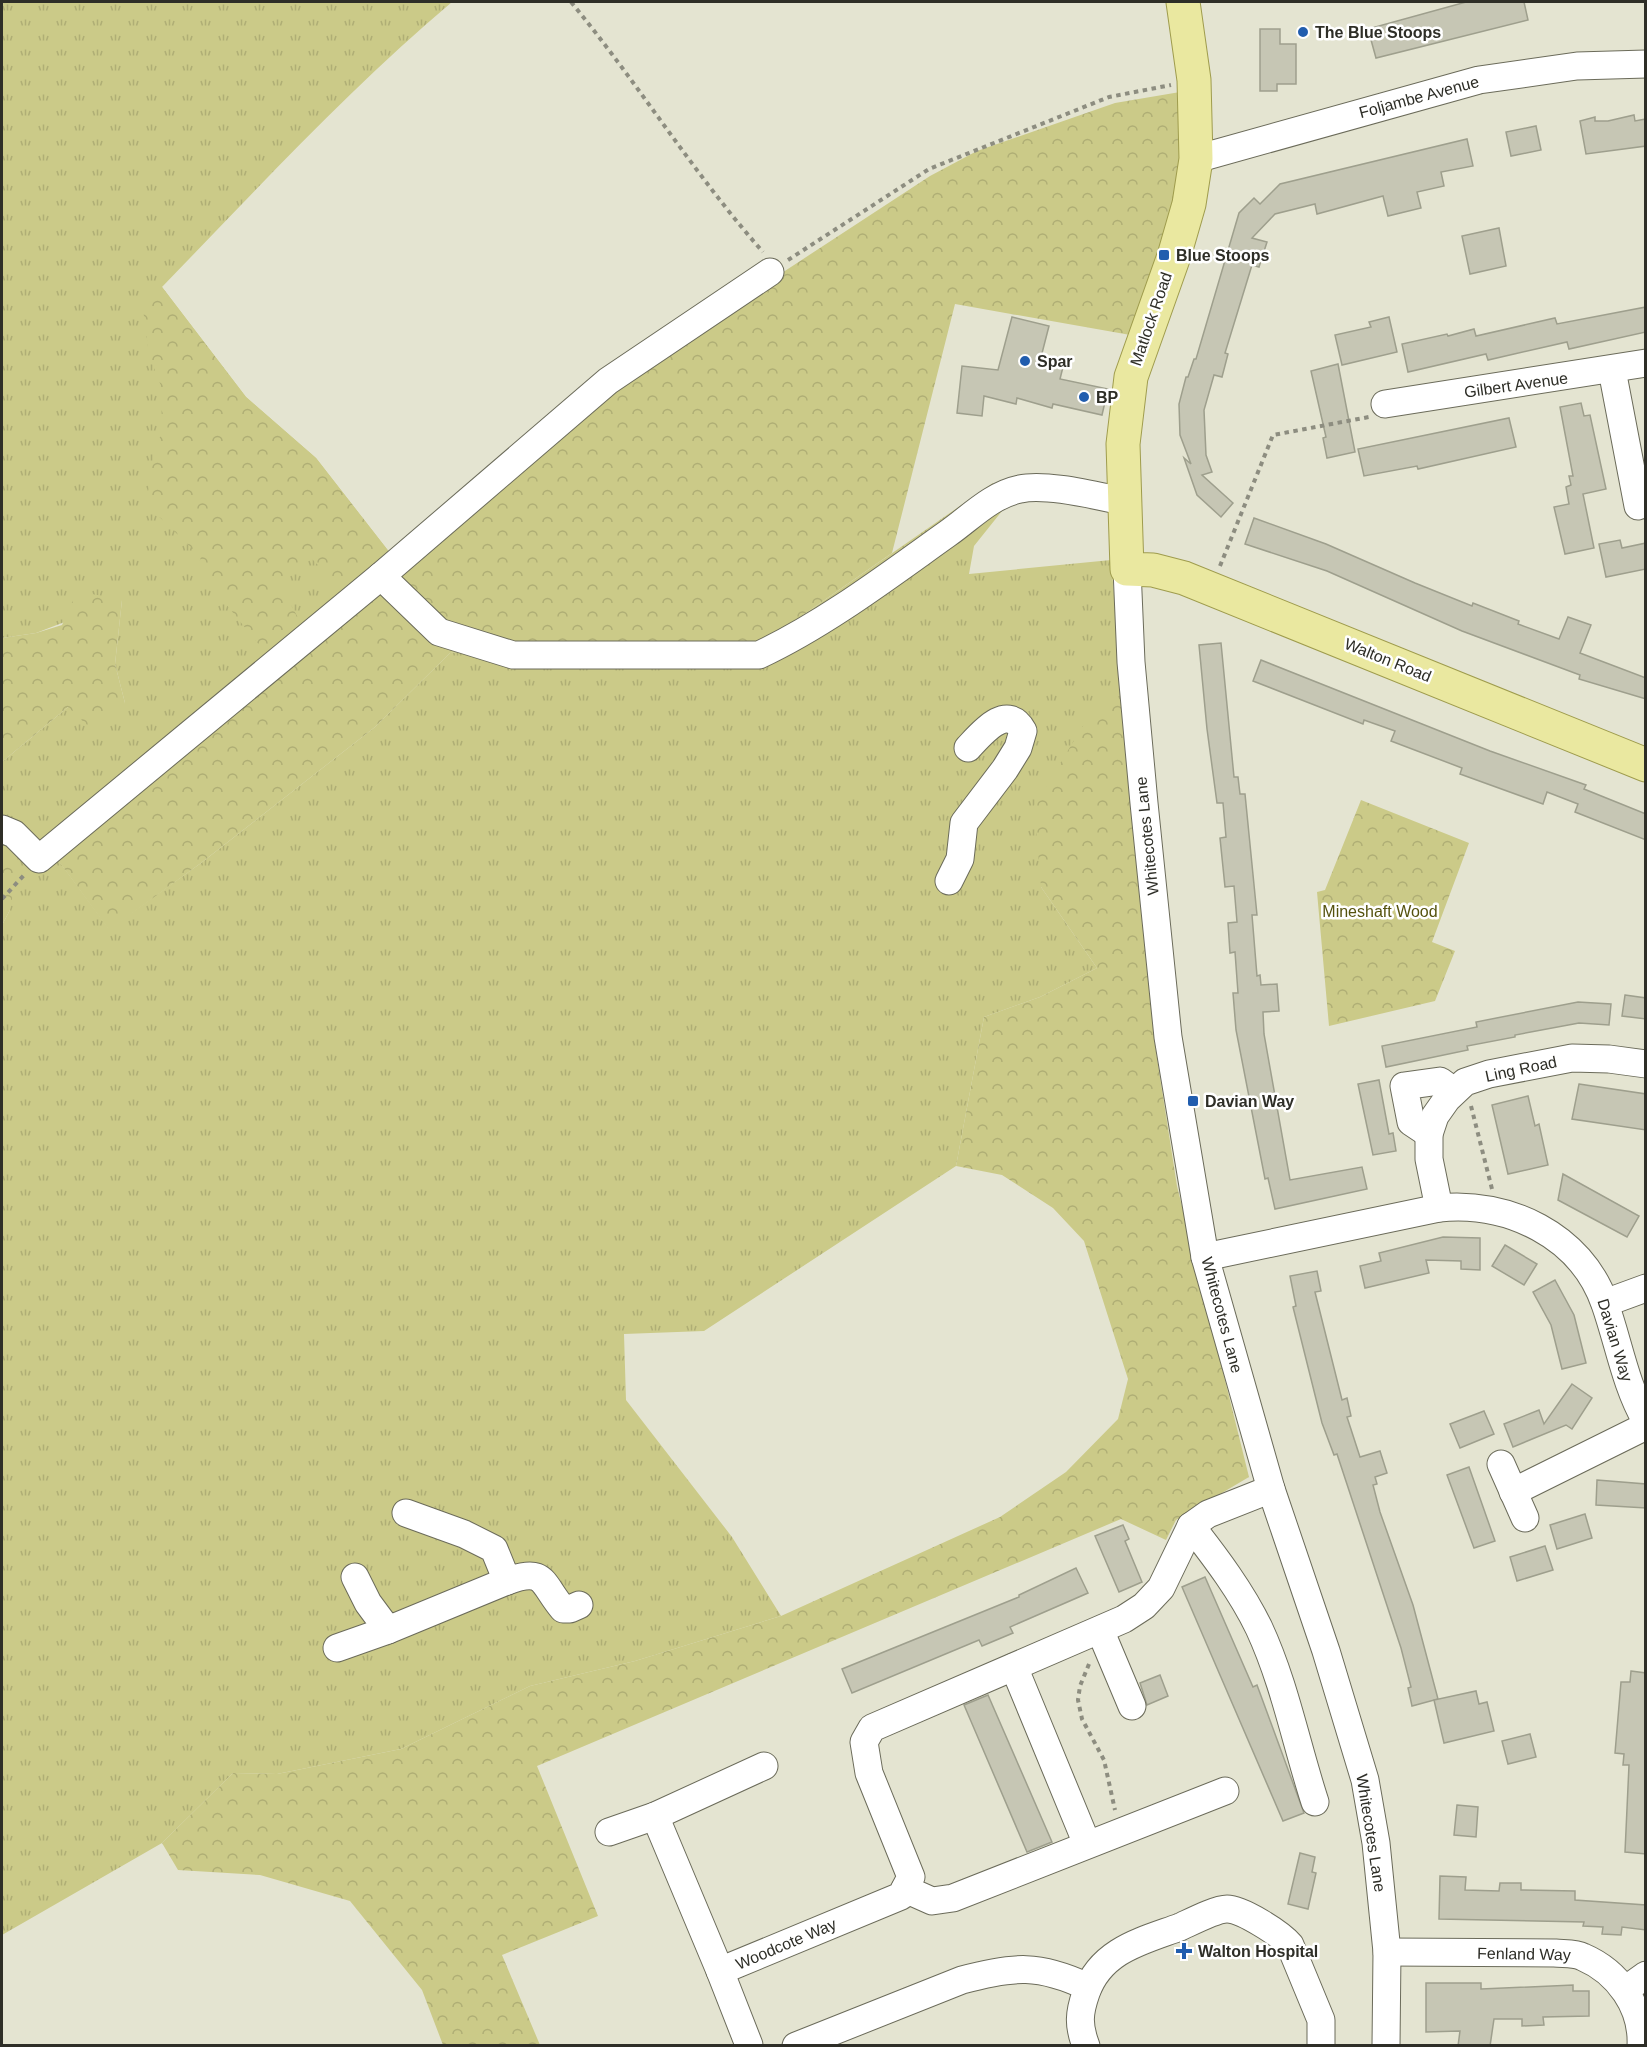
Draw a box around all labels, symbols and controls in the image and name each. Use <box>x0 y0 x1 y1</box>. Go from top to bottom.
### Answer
place label: The Blue Stoops <box>1315 24 1441 41</box>
marker: The Blue Stoops <box>1296 25 1310 39</box>
street label: Foljambe Avenue <box>1357 73 1481 121</box>
place label: Blue Stoops <box>1176 247 1269 264</box>
marker: Blue Stoops <box>1157 248 1171 262</box>
street label: Matlock Road <box>1127 270 1175 368</box>
place label: Spar <box>1037 353 1073 370</box>
marker: Spar <box>1018 354 1032 368</box>
street label: Gilbert Avenue <box>1463 369 1569 401</box>
place label: BP <box>1096 389 1119 406</box>
marker: BP <box>1077 390 1091 404</box>
street label: Walton Road <box>1342 635 1434 685</box>
street label: Whitecotes Lane <box>1132 776 1162 896</box>
park label: Mineshaft Wood <box>1322 903 1438 920</box>
street label: Ling Road <box>1484 1053 1558 1085</box>
place label: Davian Way <box>1205 1093 1294 1110</box>
marker: Davian Way <box>1186 1094 1200 1108</box>
street label: Whitecotes Lane <box>1198 1255 1246 1375</box>
street label: Davian Way <box>1594 1297 1636 1383</box>
street label: Whitecotes Lane <box>1353 1773 1389 1893</box>
street label: Woodcote Way <box>733 1915 839 1973</box>
marker: Walton Hospital <box>1175 1942 1193 1960</box>
place label: Walton Hospital <box>1198 1943 1318 1960</box>
street label: Fenland Way <box>1477 1945 1571 1963</box>

